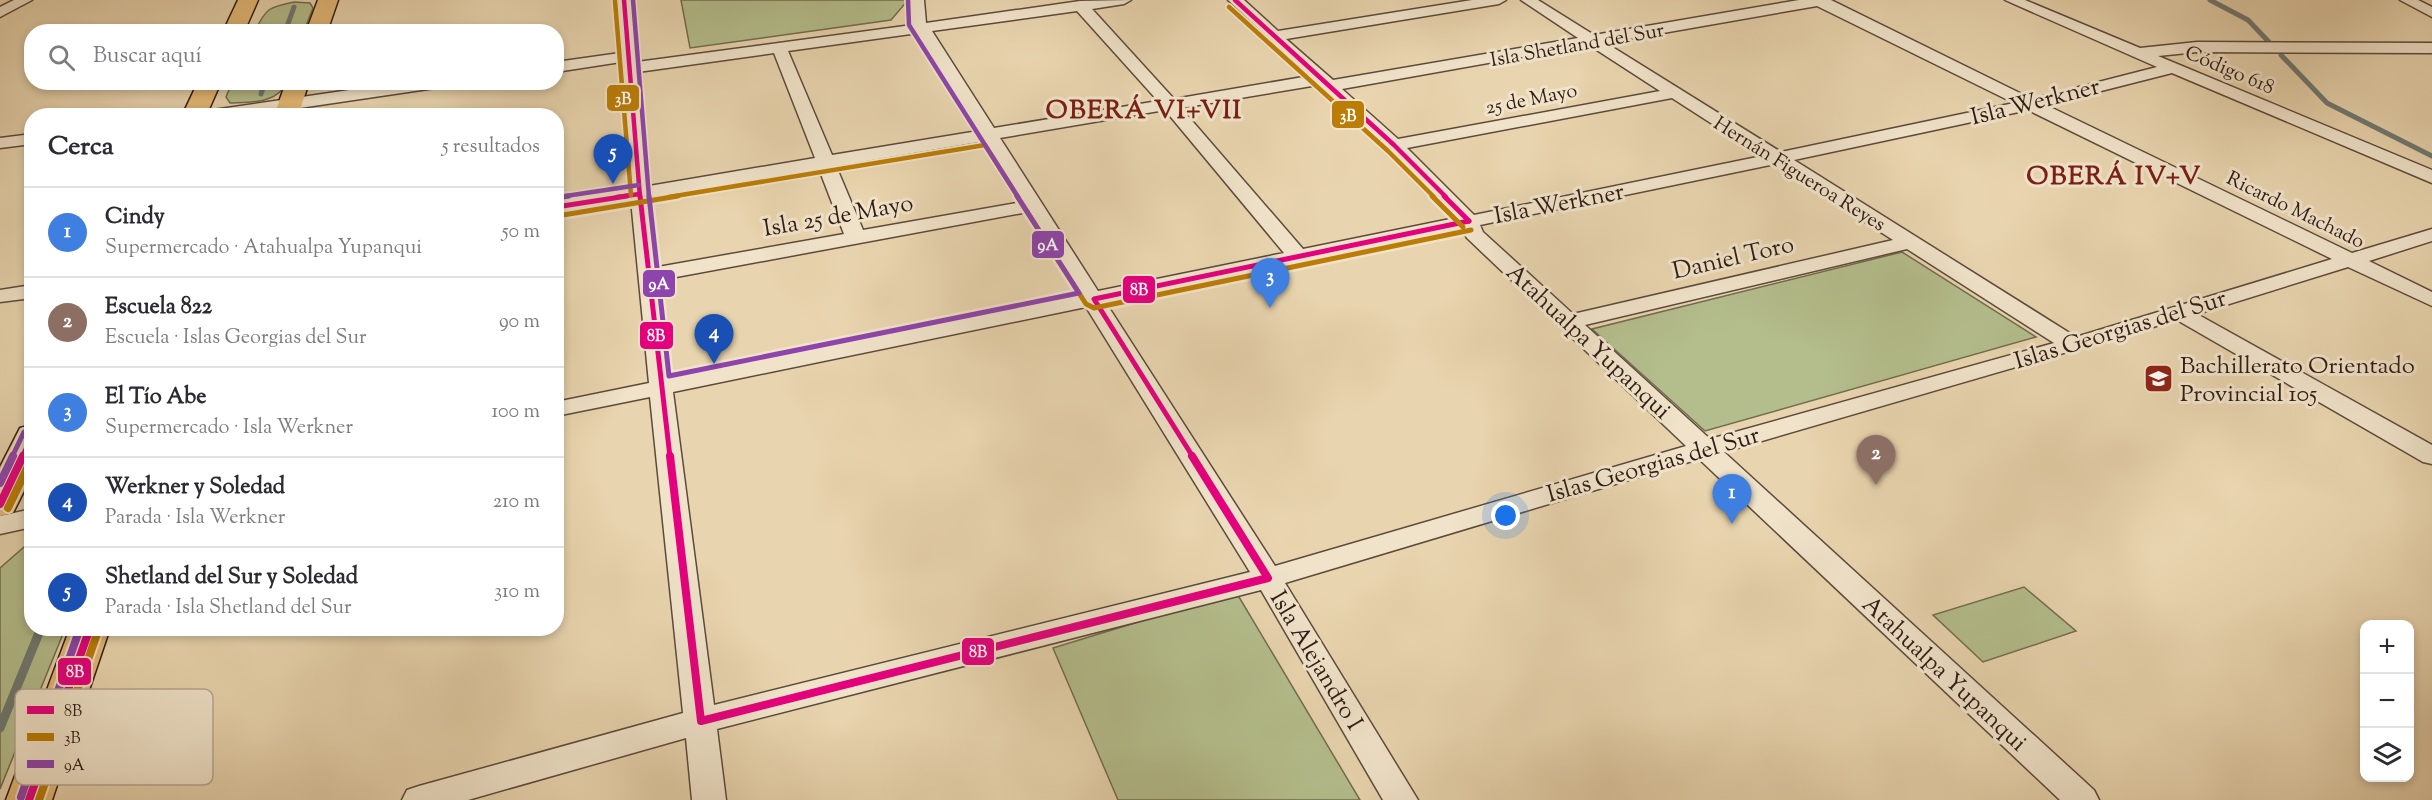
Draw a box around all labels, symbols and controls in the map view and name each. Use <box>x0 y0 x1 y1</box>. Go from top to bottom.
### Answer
street label: Isla Shetland del Sur <box>1488 17 1667 76</box>
search box <box>24 24 564 90</box>
street label: Código 618 <box>2180 39 2278 103</box>
icon: search <box>45 41 78 74</box>
text: Buscar aquí <box>93 41 202 73</box>
street label: Isla Werkner <box>1967 71 2104 135</box>
street label: 25 de Mayo <box>1483 77 1580 124</box>
line badge: 3B <box>606 84 640 112</box>
text: 3B <box>615 89 631 112</box>
district label: OBERÁ VI+VII <box>1046 93 1242 130</box>
line badge: 3B <box>1331 100 1365 129</box>
text: 3B <box>1340 106 1356 129</box>
street label: Hernán Figueroa Reyes <box>1707 110 1891 240</box>
text: Cerca <box>48 129 114 166</box>
text: 5 resultados <box>442 133 540 162</box>
pin: 5 <box>594 134 632 184</box>
district label: OBERÁ IV+V <box>2026 159 2202 196</box>
street label: Ricardo Machado <box>2221 165 2369 257</box>
street label: Isla Werkner <box>1491 176 1627 234</box>
street label: Isla 25 de Mayo <box>761 187 916 247</box>
text: Cindy <box>105 202 165 234</box>
text: 1 <box>64 218 71 247</box>
text: 50 m <box>502 218 540 247</box>
street label: Daniel Toro <box>1669 228 1798 289</box>
line badge: 9A <box>1031 230 1065 259</box>
text: Supermercado · Atahualpa Yupanqui <box>105 234 422 263</box>
text: 9A <box>1038 235 1058 258</box>
street label: Atahualpa Yupanqui <box>1498 257 1678 428</box>
pin: 3 <box>1250 258 1290 308</box>
line badge: 9A <box>642 269 676 298</box>
text: 9A <box>649 274 669 297</box>
line badge: 8B <box>1122 275 1156 304</box>
text: 8B <box>1130 280 1148 303</box>
street label: Islas Georgias del Sur <box>2010 282 2231 379</box>
text: Escuela 822 <box>105 292 212 324</box>
text: 2 <box>63 308 72 337</box>
text: 90 m <box>499 308 540 337</box>
pin: 4 <box>694 314 734 364</box>
line badge: 8B <box>639 321 674 350</box>
text: Escuela · Islas Georgias del Sur <box>105 324 366 353</box>
text: 8B <box>647 326 665 349</box>
place label: Bachillerato Orientado Provincial 105 <box>2180 350 2415 412</box>
school or university icon: Bachillerato Orientado Provincial 105 <box>2143 363 2175 395</box>
text: El Tío Abe <box>105 382 206 414</box>
text: 3 <box>63 398 72 427</box>
text: 100 m <box>491 398 540 427</box>
text: Supermercado · Isla Werkner <box>105 414 353 443</box>
street label: Islas Georgias del Sur <box>1543 419 1764 513</box>
pin: 2 <box>1856 436 1896 485</box>
text: Werkner y Soledad <box>105 472 285 504</box>
pin: 1 <box>1712 474 1752 524</box>
text: 4 <box>62 488 73 517</box>
text: 210 m <box>493 488 540 517</box>
your location <box>1491 501 1520 530</box>
text: Parada · Isla Werkner <box>105 504 285 533</box>
text: Shetland del Sur y Soledad <box>105 562 358 594</box>
text: 5 <box>64 578 71 607</box>
text: 310 m <box>494 578 540 607</box>
street label: Isla Alejandro I <box>1260 585 1370 737</box>
street label: Atahualpa Yupanqui <box>1854 589 2034 760</box>
text: Parada · Isla Shetland del Sur <box>105 594 352 623</box>
map controls <box>2360 620 2414 782</box>
button: + <box>2360 620 2414 674</box>
line badge: 8B <box>961 637 995 666</box>
text: 8B <box>969 642 987 665</box>
line badge: 8B <box>57 657 92 686</box>
text: 8B <box>66 662 84 685</box>
button: − <box>2360 674 2414 728</box>
legend <box>15 689 213 785</box>
text: 8B <box>64 701 82 724</box>
text: 3B <box>64 728 81 751</box>
button: layers <box>2360 728 2414 782</box>
text: 9A <box>64 755 85 778</box>

